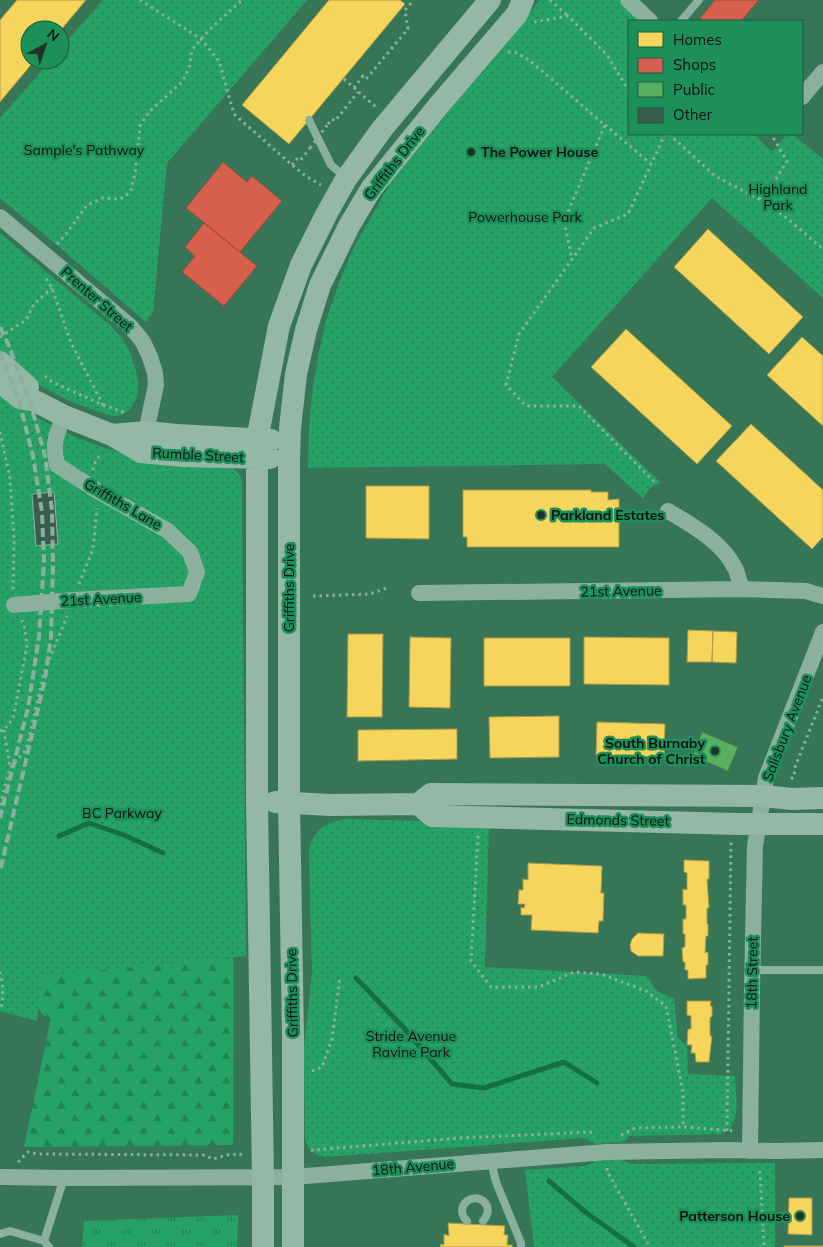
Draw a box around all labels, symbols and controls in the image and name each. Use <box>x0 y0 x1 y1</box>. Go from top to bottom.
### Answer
north arrow <box>20 20 70 70</box>
legend <box>628 20 803 135</box>
text: N <box>44 25 63 45</box>
text: Homes <box>673 30 722 49</box>
text: Shops <box>673 55 716 74</box>
text: Public <box>673 80 715 99</box>
text: Other <box>673 105 713 124</box>
street label: Griffiths Drive <box>360 123 428 203</box>
park label: Sample's Pathway <box>24 141 145 159</box>
place label: The Power House <box>481 143 598 161</box>
marker: The Power House <box>465 146 477 158</box>
park label: Highland Park <box>748 180 808 214</box>
park label: Powerhouse Park <box>468 208 582 226</box>
street label: Prenter Street <box>57 263 137 335</box>
street label: Rumble Street <box>152 444 244 466</box>
street label: Griffiths Lane <box>81 475 165 533</box>
place label: Parkland Estates <box>551 506 664 524</box>
marker: Parkland Estates <box>535 509 547 521</box>
street label: Griffiths Drive <box>280 544 298 632</box>
street label: 21st Avenue <box>580 581 662 601</box>
street label: 21st Avenue <box>60 588 142 610</box>
street label: Salisbury Avenue <box>758 672 816 784</box>
place label: South Burnaby Church of Christ <box>597 734 706 768</box>
marker: South Burnaby Church of Christ <box>709 745 721 757</box>
park label: BC Parkway <box>82 804 162 822</box>
street label: Edmonds Street <box>566 810 670 830</box>
street label: 18th Street <box>742 937 762 1009</box>
street label: Griffiths Drive <box>282 948 302 1038</box>
park label: Stride Avenue Ravine Park <box>366 1027 456 1061</box>
street label: 18th Avenue <box>371 1154 455 1180</box>
place label: Patterson House <box>679 1207 790 1225</box>
marker: Patterson House <box>794 1210 806 1222</box>

